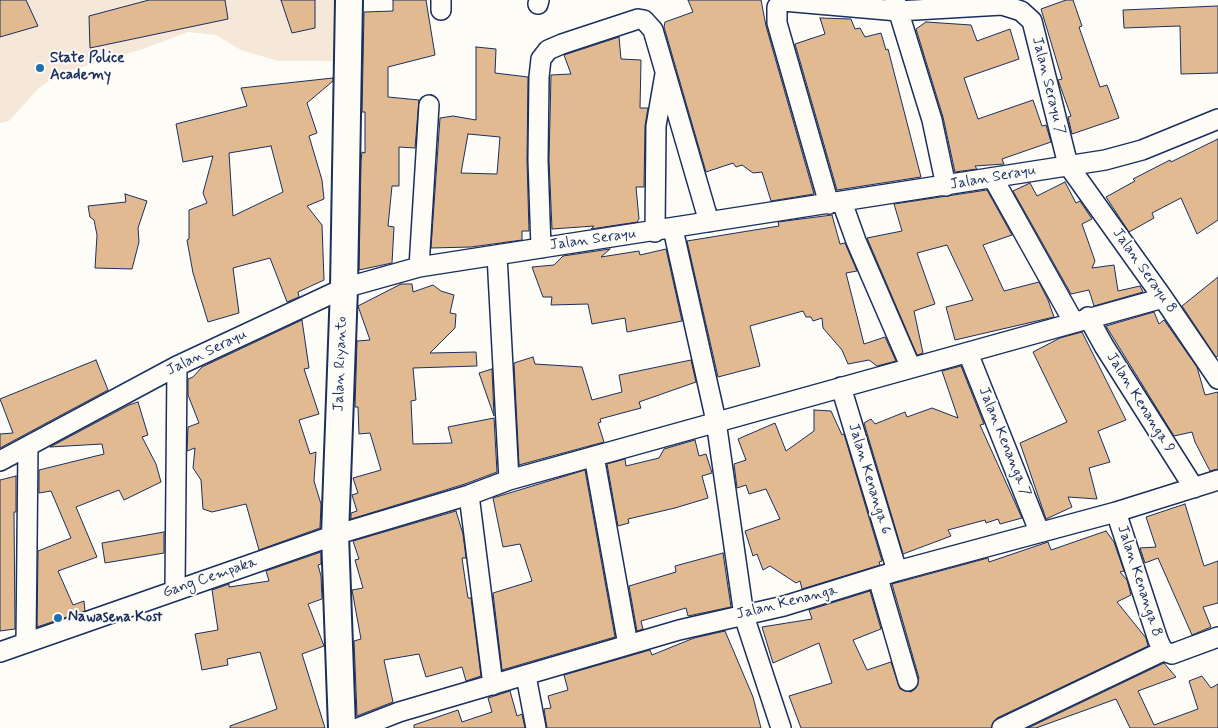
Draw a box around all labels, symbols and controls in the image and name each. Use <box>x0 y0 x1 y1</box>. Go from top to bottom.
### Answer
street label: Jalan Serayu 7 <box>1027 35 1069 137</box>
place label: State Police Academy <box>50 50 124 85</box>
marker: State Police Academy <box>34 62 46 74</box>
street label: Jalan Serayu <box>949 162 1037 194</box>
street label: Jalan Serayu <box>549 225 637 255</box>
street label: Jalan Serayu 8 <box>1108 225 1180 317</box>
street label: Jalan Riyanto <box>330 316 352 412</box>
street label: Jalan Serayu <box>164 326 250 380</box>
street label: Jalan Kenanga 9 <box>1102 349 1178 457</box>
street label: Jalan Kenanga 7 <box>974 384 1034 500</box>
street label: Jalan Kenanga 6 <box>844 421 894 537</box>
street label: Jalan Kenanga 8 <box>1112 523 1166 639</box>
street label: Gang Cempaka <box>161 553 259 603</box>
street label: Jalan Kenanga <box>735 582 839 624</box>
place label: Nawasena Kost <box>68 609 162 627</box>
marker: Nawasena Kost <box>52 612 64 624</box>

